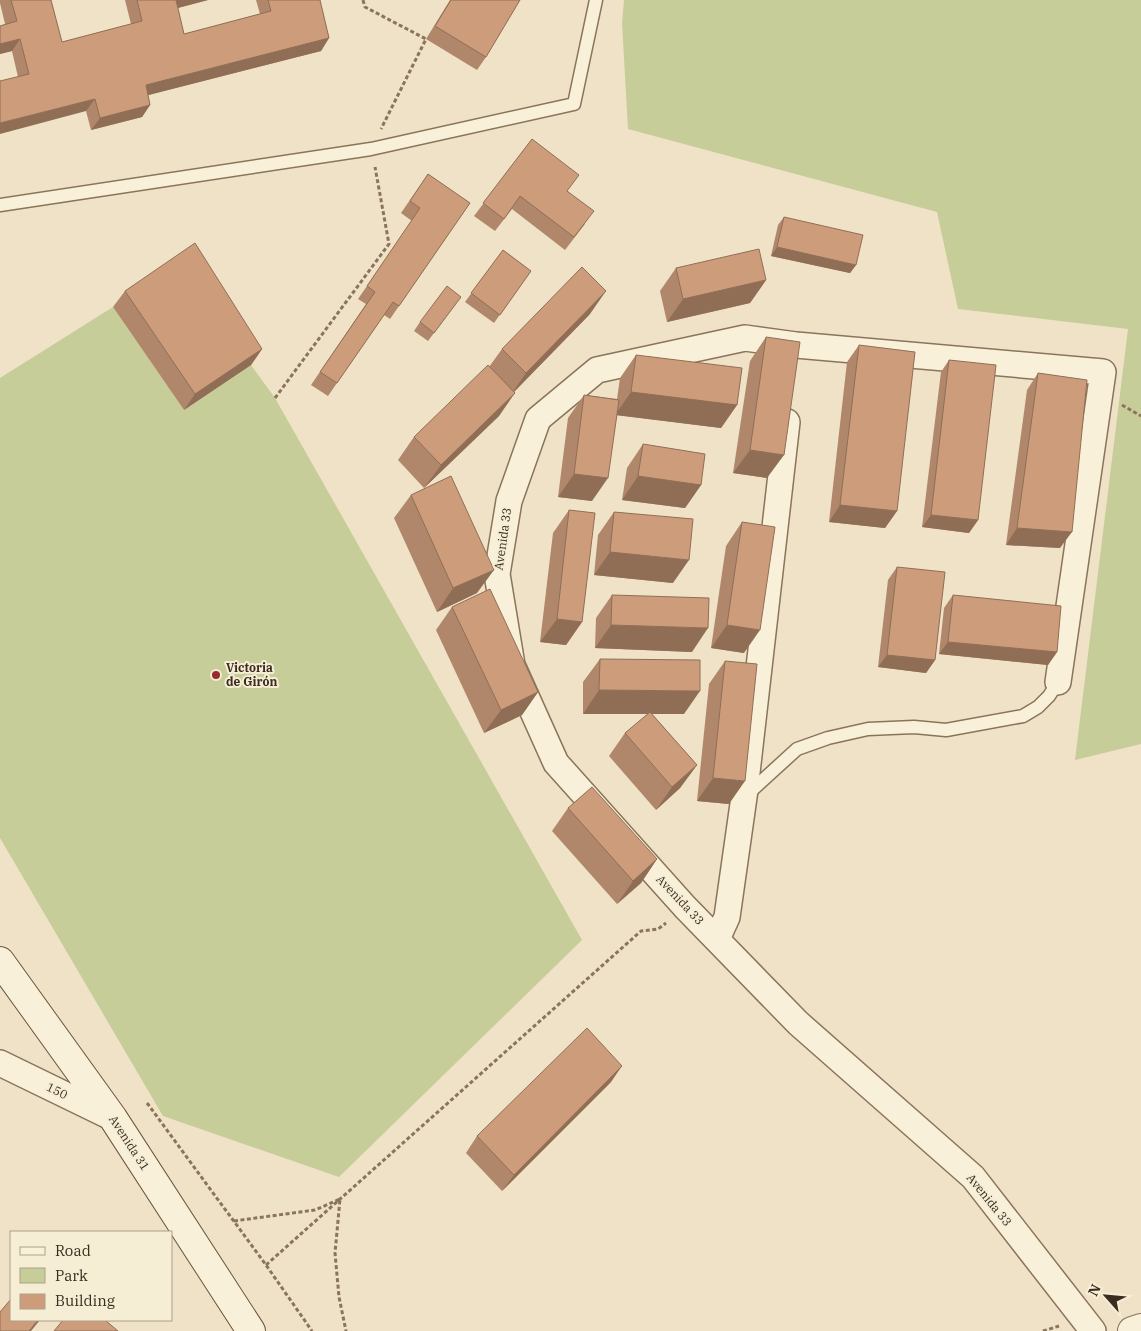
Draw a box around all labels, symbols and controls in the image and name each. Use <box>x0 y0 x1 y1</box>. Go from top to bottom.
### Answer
street label: Avenida 33 <box>491 507 514 571</box>
place label: Victoria de Girón <box>226 660 277 689</box>
marker: Victoria de Girón <box>210 669 222 681</box>
street label: Avenida 33 <box>653 871 707 928</box>
street label: 150 <box>44 1079 70 1102</box>
street label: Avenida 31 <box>106 1112 153 1173</box>
street label: Avenida 33 <box>964 1170 1015 1229</box>
legend <box>10 1231 172 1321</box>
text: Road <box>55 1241 91 1260</box>
text: Park <box>55 1266 88 1285</box>
north arrow <box>1081 1271 1131 1321</box>
text: N <box>1084 1281 1105 1299</box>
text: Building <box>55 1291 115 1310</box>

